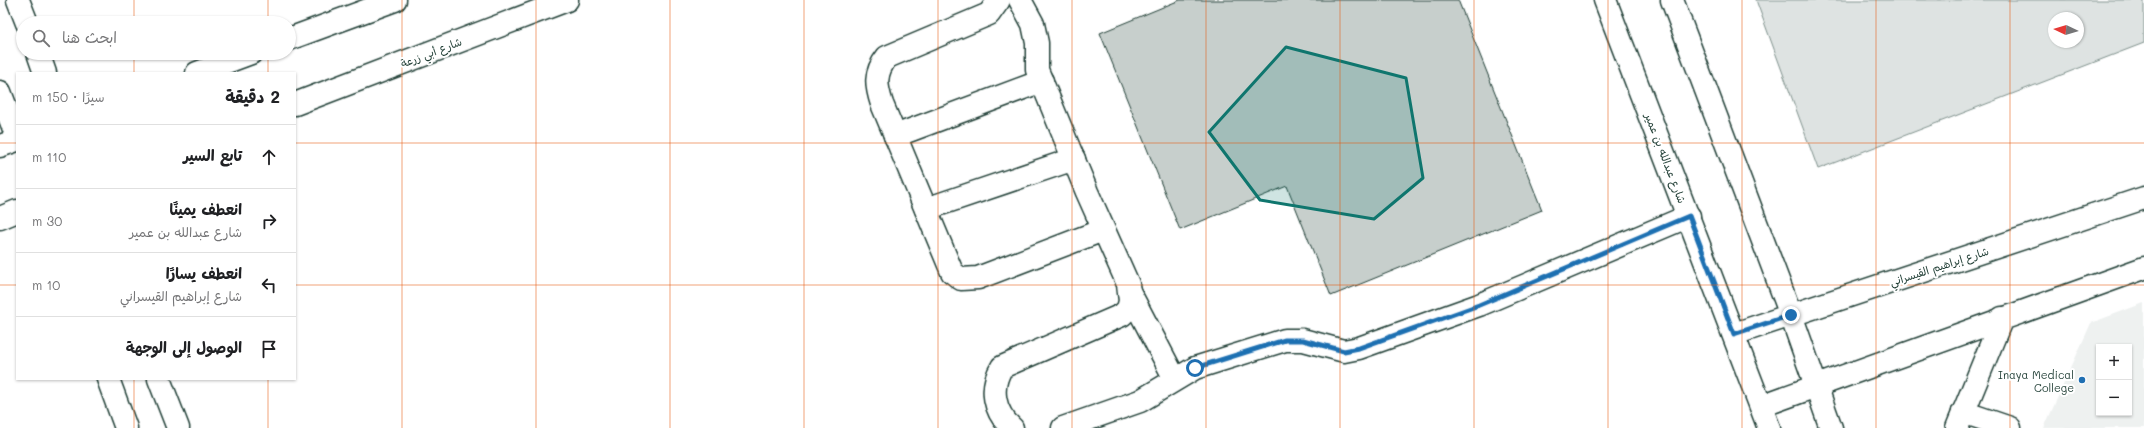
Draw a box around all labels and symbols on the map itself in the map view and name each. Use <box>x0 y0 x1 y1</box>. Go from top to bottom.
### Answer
north arrow <box>2048 12 2084 48</box>
street label: شارع أبي زرعة <box>398 33 465 74</box>
street label: شارع عبدالله بن عمير <box>1640 110 1690 206</box>
street label: شارع إبراهيم القيسراني <box>1888 243 1992 293</box>
route end <box>1782 306 1800 324</box>
route start <box>1186 359 1204 377</box>
place label: Inaya Medical College <box>1998 367 2074 395</box>
marker: Inaya Medical College <box>2077 375 2087 385</box>

